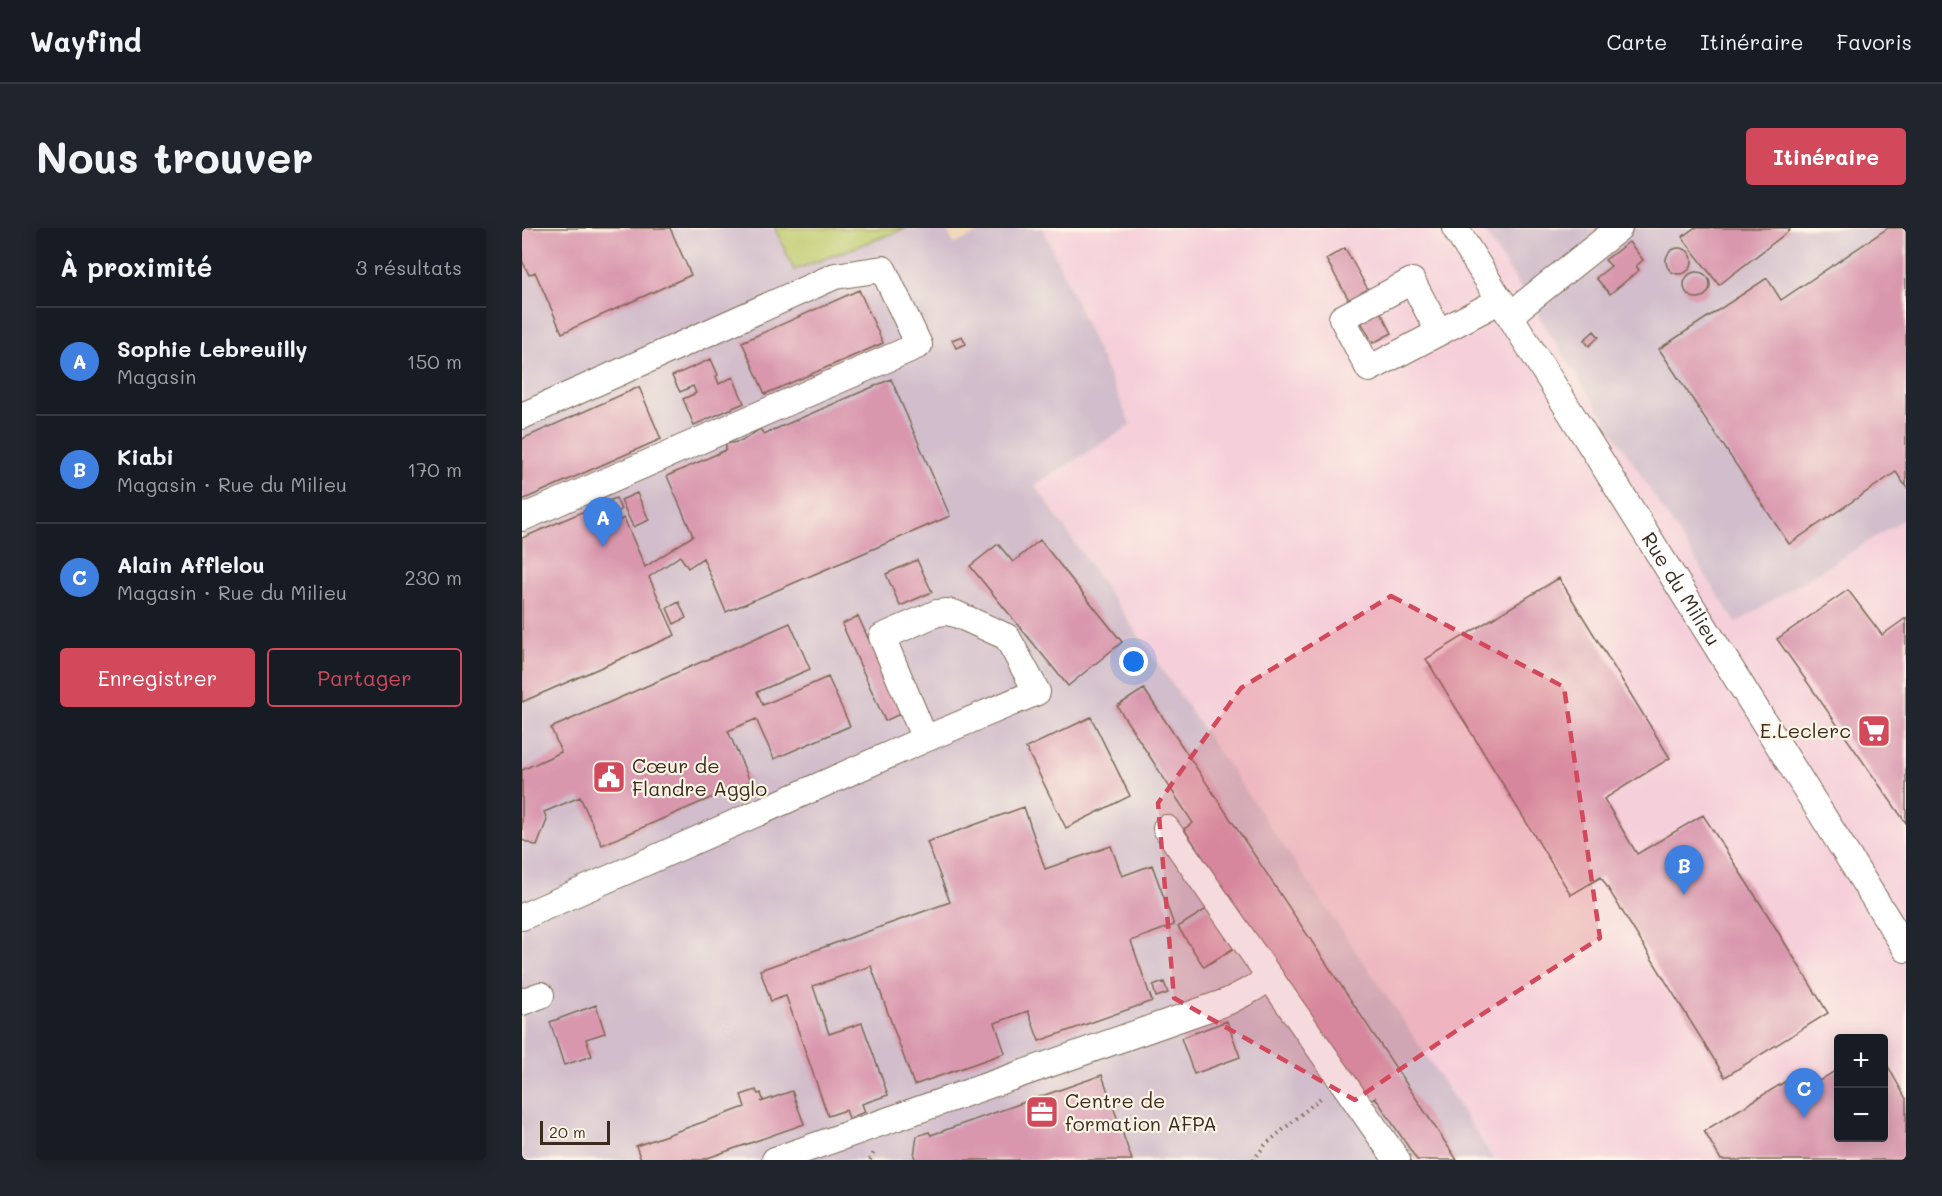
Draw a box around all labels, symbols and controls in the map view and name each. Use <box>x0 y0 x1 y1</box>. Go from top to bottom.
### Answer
text: Wayfind <box>30 23 141 59</box>
text: Carte <box>1606 28 1667 55</box>
text: Itinéraire <box>1700 28 1803 55</box>
text: Favoris <box>1836 28 1912 55</box>
button: Itinéraire <box>1746 128 1906 185</box>
text: Nous trouver <box>36 129 314 184</box>
text: À proximité <box>60 250 212 284</box>
text: 3 résultats <box>356 254 462 280</box>
text: Sophie Lebreuilly <box>117 334 308 363</box>
text: A <box>73 348 86 374</box>
text: 150 m <box>407 348 462 374</box>
text: Magasin <box>117 363 196 389</box>
text: Kiabi <box>117 442 174 471</box>
text: B <box>73 456 86 482</box>
text: 170 m <box>407 456 462 482</box>
text: Magasin · Rue du Milieu <box>117 471 347 497</box>
pin: A <box>584 498 622 547</box>
street label: Rue du Milieu <box>1636 527 1727 650</box>
text: Alain Afflelou <box>117 550 265 579</box>
text: C <box>72 564 87 590</box>
text: 230 m <box>404 564 462 590</box>
text: Magasin · Rue du Milieu <box>117 579 347 605</box>
your location <box>1119 647 1148 676</box>
button: Enregistrer <box>60 648 255 707</box>
button: Partager <box>267 648 462 707</box>
supermarket icon: E.Leclerc <box>1856 713 1892 749</box>
place label: E.Leclerc <box>1760 717 1851 743</box>
place label: Cœur de Flandre Agglo <box>632 752 767 801</box>
public building icon: Cœur de Flandre Agglo <box>591 759 627 795</box>
pin: B <box>1664 846 1704 895</box>
map controls <box>1834 1034 1888 1142</box>
button: + <box>1834 1034 1888 1088</box>
pin: C <box>1784 1068 1824 1118</box>
place label: Centre de formation AFPA <box>1065 1087 1217 1136</box>
button: − <box>1834 1088 1888 1142</box>
office icon: Centre de formation AFPA <box>1024 1094 1060 1130</box>
scale bar <box>540 1118 610 1146</box>
text: 20 m <box>549 1121 586 1142</box>

